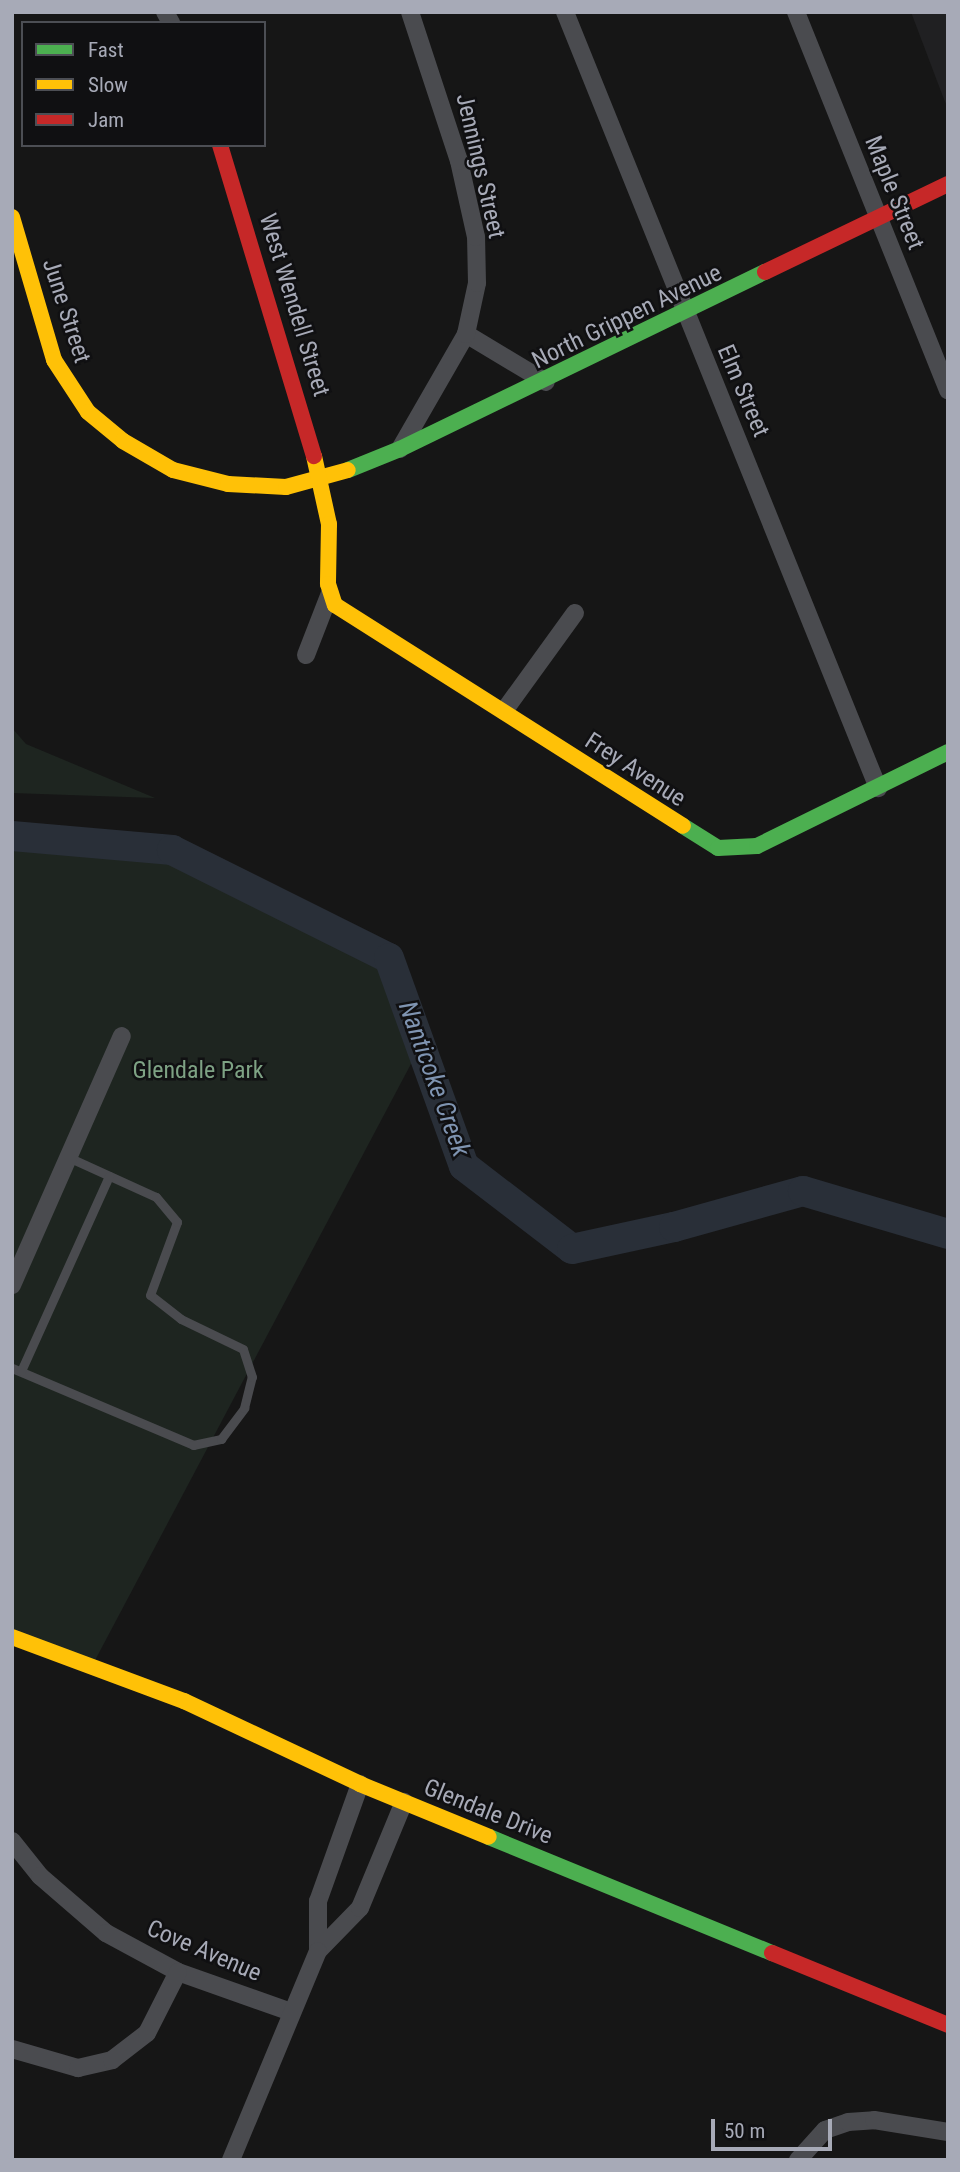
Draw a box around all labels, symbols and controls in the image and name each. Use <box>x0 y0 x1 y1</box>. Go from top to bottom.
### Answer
legend <box>21 21 266 147</box>
text: Fast <box>88 38 124 62</box>
text: Slow <box>88 73 128 97</box>
street label: Jennings Street <box>449 91 511 241</box>
text: Jam <box>88 108 124 132</box>
street label: Maple Street <box>858 132 930 254</box>
street label: West Wendell Street <box>253 210 335 400</box>
street label: June Street <box>36 255 96 367</box>
street label: North Grippen Avenue <box>528 259 726 375</box>
street label: Elm Street <box>711 341 775 441</box>
street label: Frey Avenue <box>579 727 691 813</box>
water label: Nanticoke Creek <box>391 997 477 1161</box>
park label: Glendale Park <box>132 1057 264 1085</box>
street label: Glendale Drive <box>420 1773 556 1851</box>
street label: Cove Avenue <box>142 1914 266 1988</box>
scale bar <box>715 2106 836 2150</box>
text: 50 m <box>724 2119 765 2143</box>

